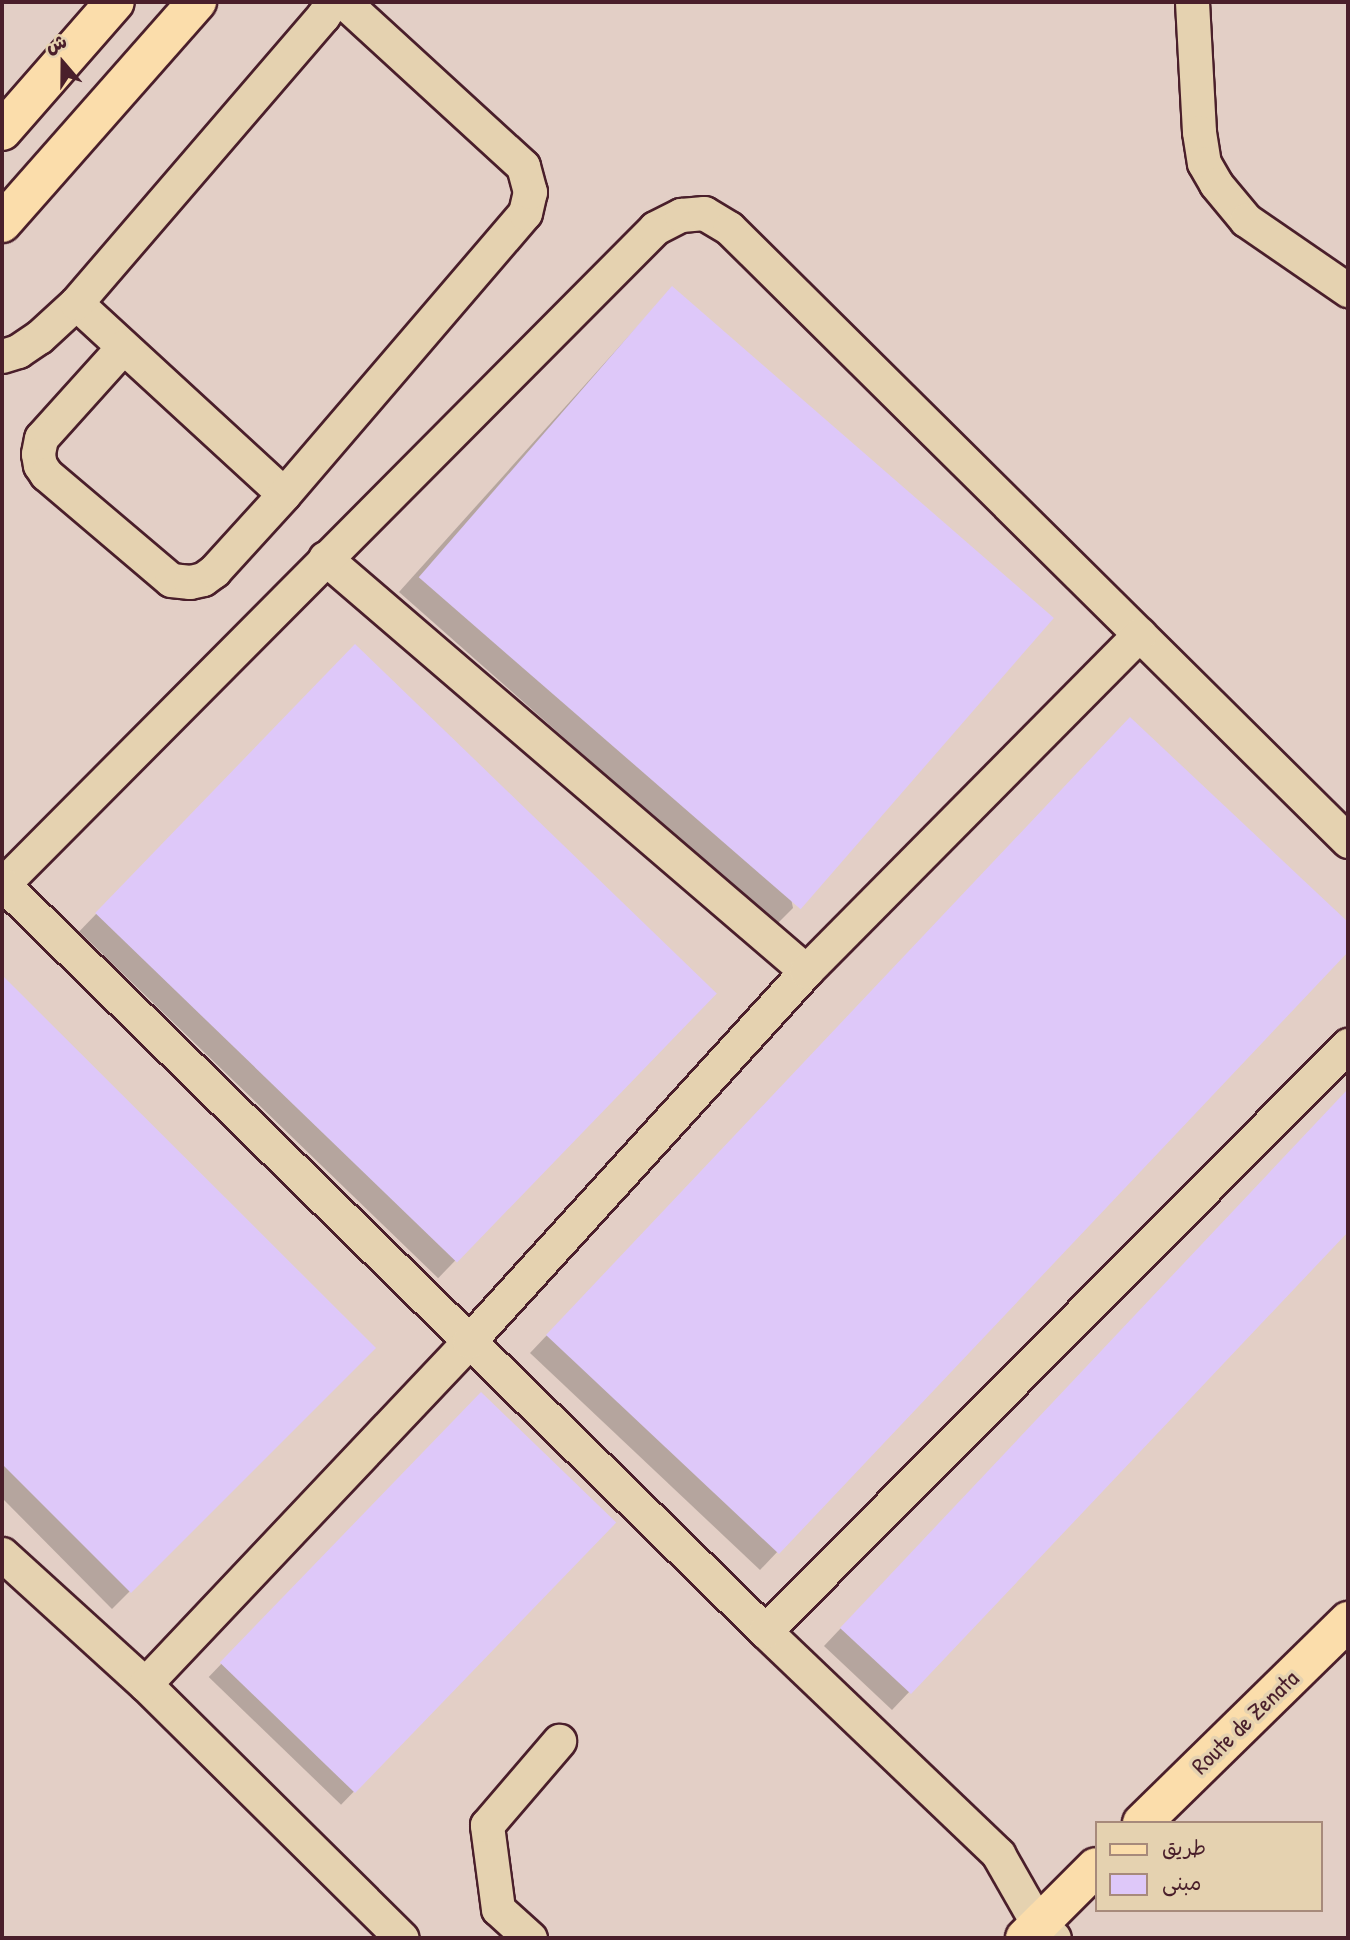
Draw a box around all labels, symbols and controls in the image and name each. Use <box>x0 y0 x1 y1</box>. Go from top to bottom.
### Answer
text: ش <box>42 27 70 59</box>
north arrow <box>28 28 98 98</box>
street label: Route de Zenata <box>1186 1664 1304 1780</box>
legend <box>1094 1821 1322 1912</box>
text: طريق <box>1162 1833 1206 1862</box>
text: مبنى <box>1162 1868 1201 1897</box>

